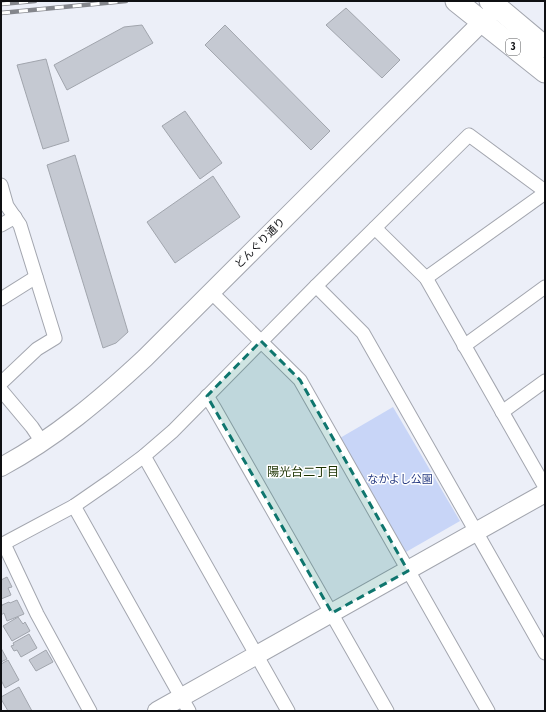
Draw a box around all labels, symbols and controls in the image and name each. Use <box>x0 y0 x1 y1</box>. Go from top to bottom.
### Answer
road number: 3 <box>506 39 520 55</box>
street label: どんぐり通り <box>232 215 288 271</box>
district label: 陽光台二丁目 <box>267 465 339 479</box>
park label: なかよし公園 <box>367 473 433 486</box>

